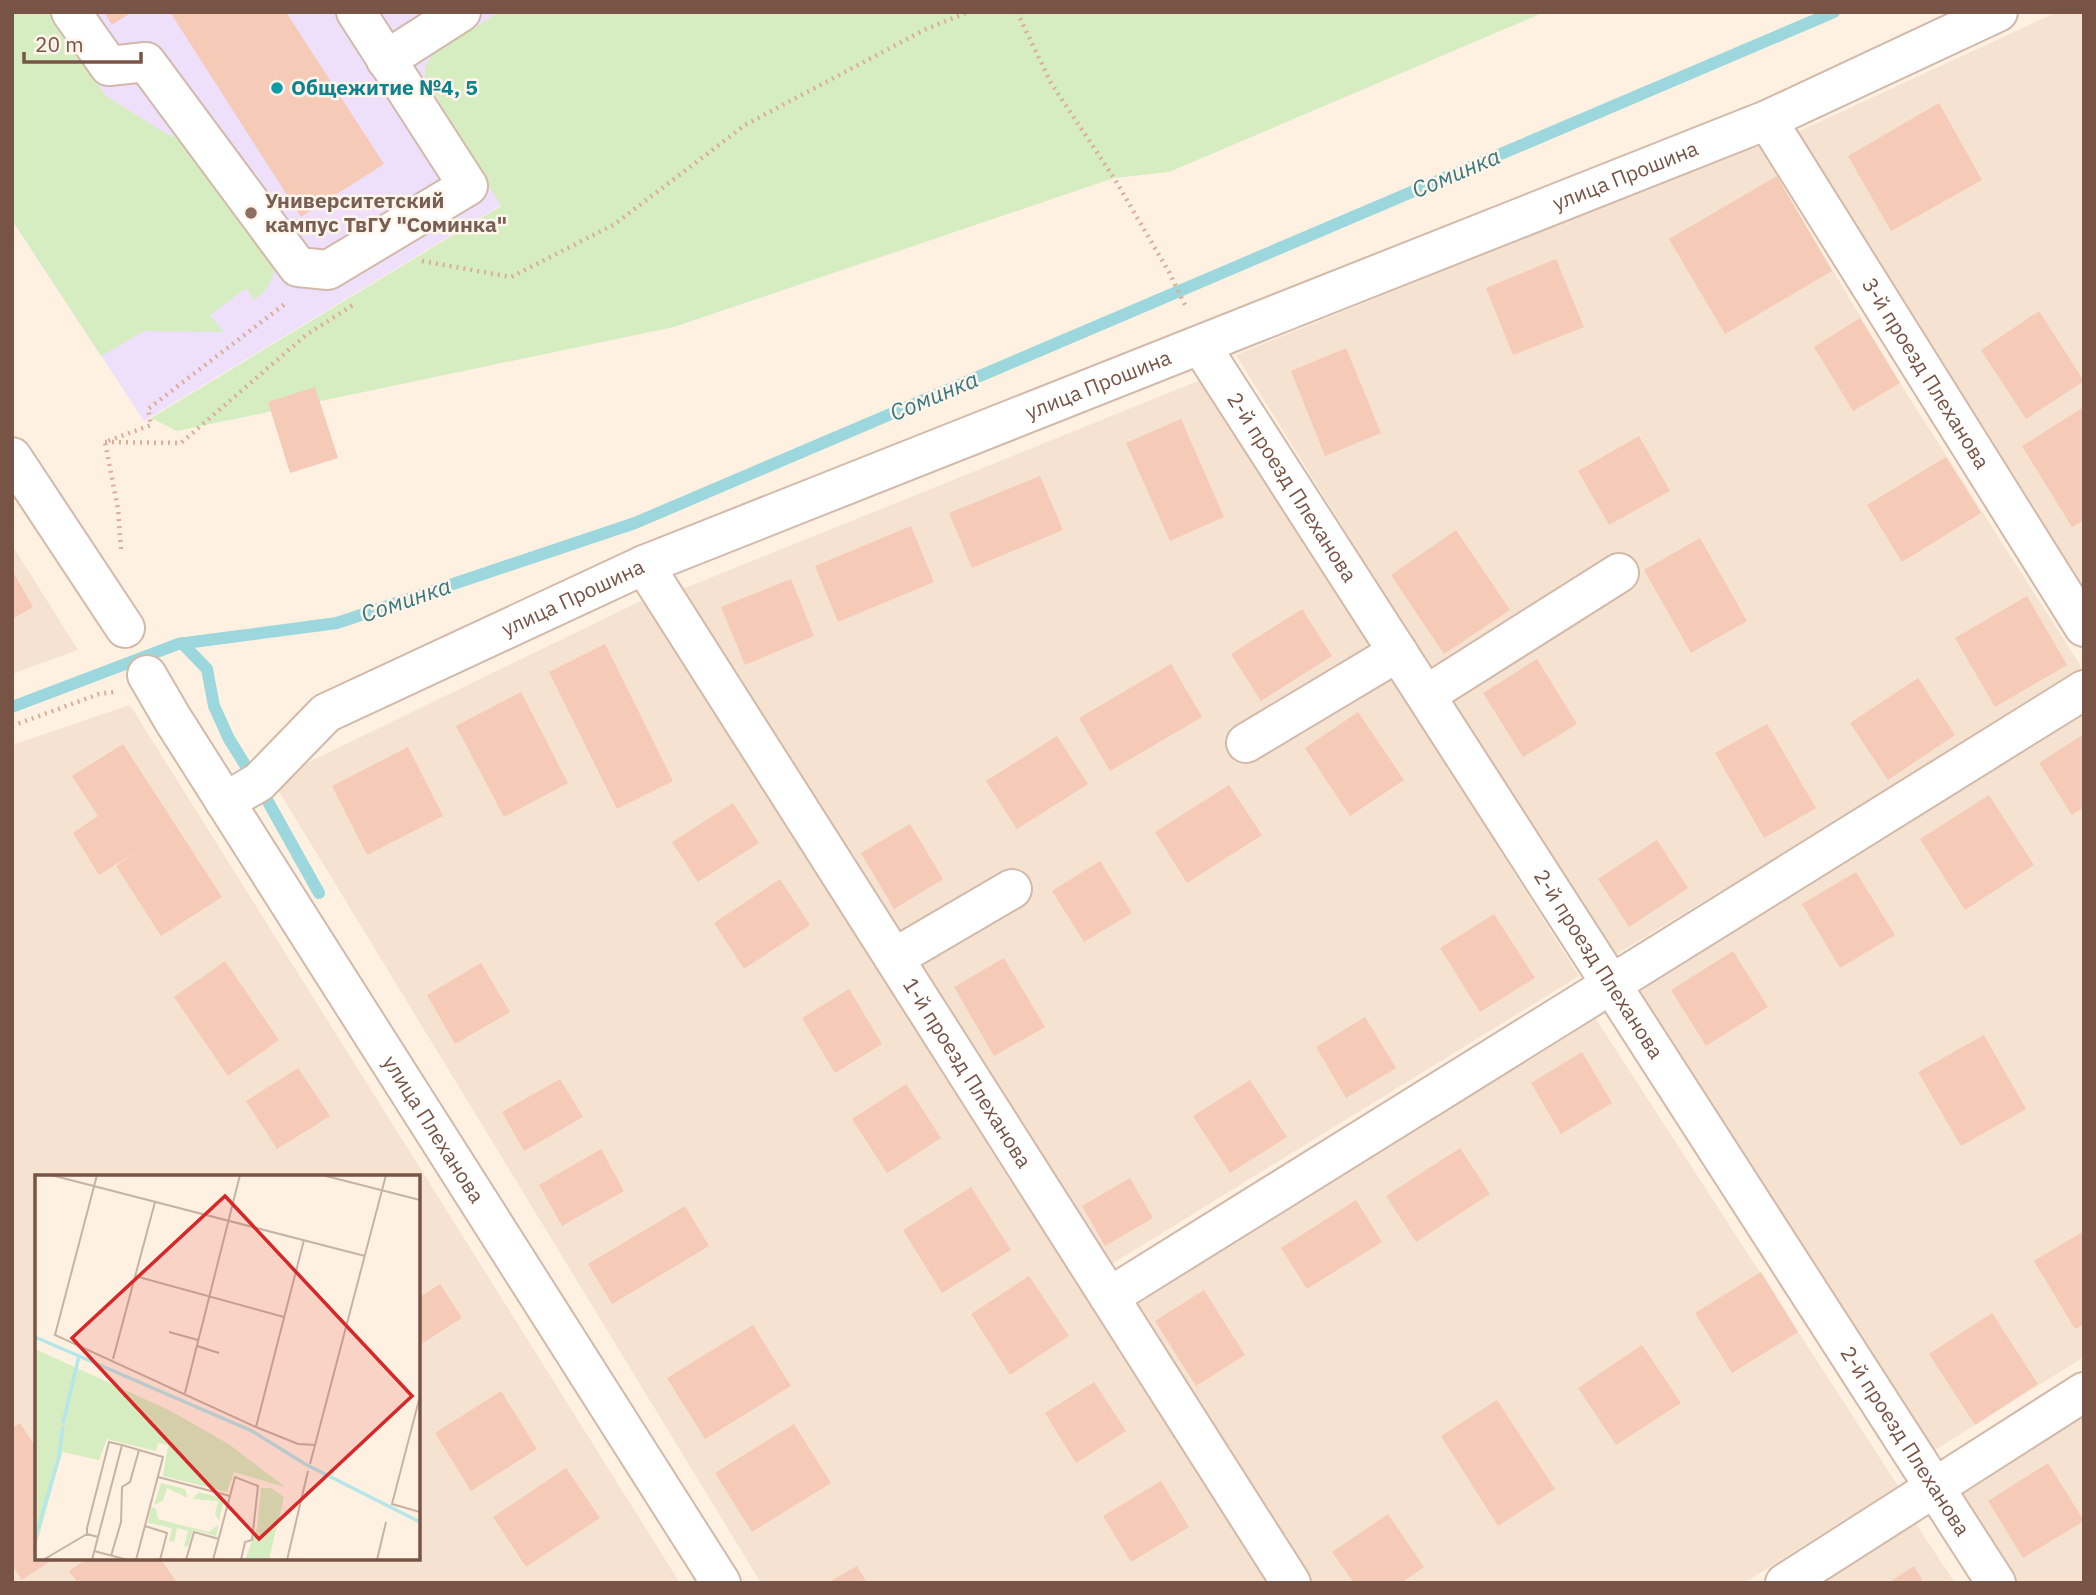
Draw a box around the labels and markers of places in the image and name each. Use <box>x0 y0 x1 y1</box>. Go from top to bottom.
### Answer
place label: Общежитие №4, 5 <box>291 73 478 101</box>
marker: Общежитие №4, 5 <box>269 80 285 96</box>
place label: Университетский кампус ТвГУ "Соминка" <box>265 186 507 238</box>
marker: Университетский кампус ТвГУ "Соминка" <box>243 205 259 221</box>

